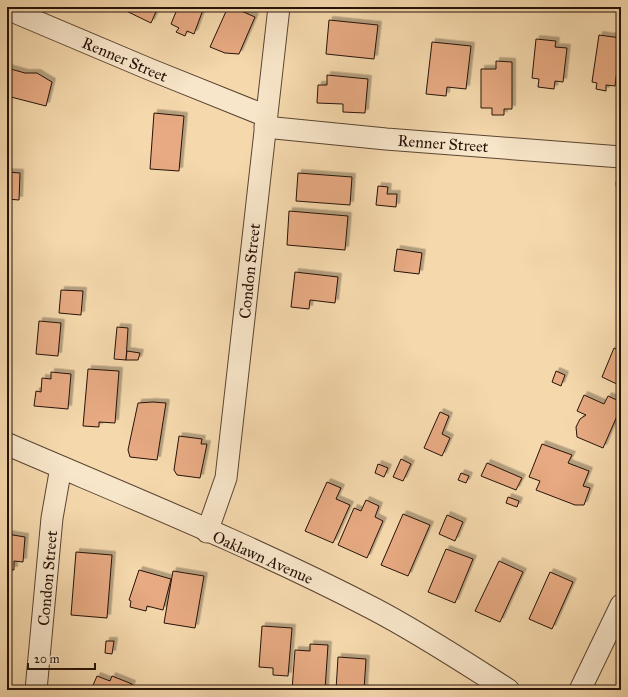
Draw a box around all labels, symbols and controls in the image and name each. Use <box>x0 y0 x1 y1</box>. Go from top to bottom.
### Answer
street label: Renner Street <box>79 33 171 86</box>
street label: Renner Street <box>397 131 489 156</box>
street label: Condon Street <box>235 222 264 320</box>
street label: Oaklawn Avenue <box>210 527 316 588</box>
street label: Condon Street <box>34 529 61 627</box>
scale bar <box>28 645 95 671</box>
text: 20 m <box>34 652 60 666</box>

